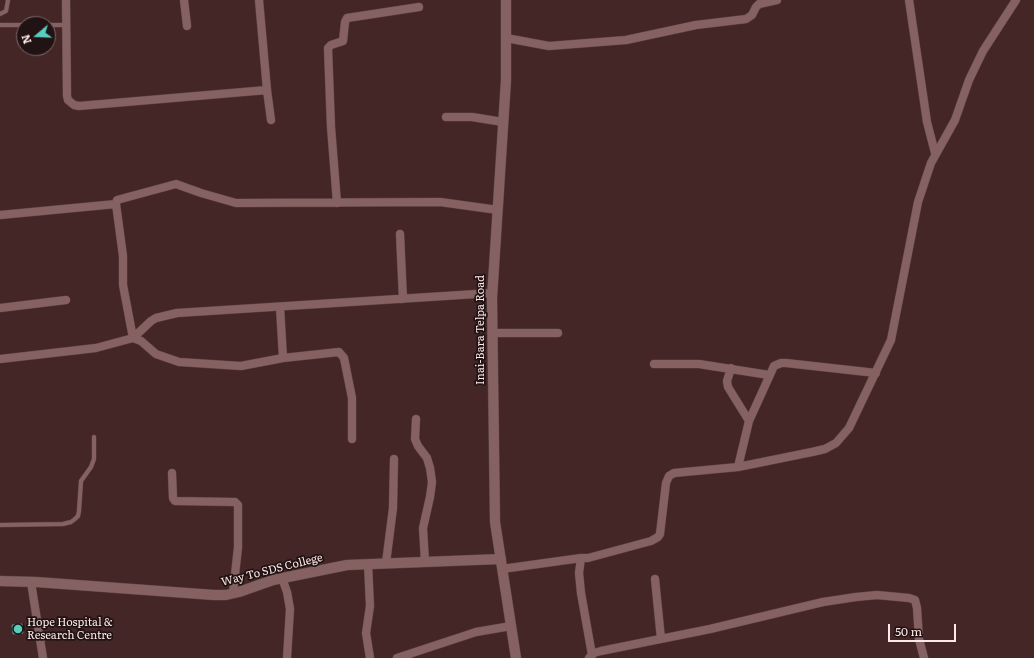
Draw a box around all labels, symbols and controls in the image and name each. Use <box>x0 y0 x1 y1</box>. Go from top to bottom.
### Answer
north arrow <box>16 16 56 56</box>
text: N <box>17 33 35 47</box>
street label: Inai-Bara Telpa Road <box>474 275 488 385</box>
street label: Way To SDS College <box>220 551 324 589</box>
place label: Hope Hospital & Research Centre <box>27 616 113 642</box>
scale bar <box>890 616 958 642</box>
text: 50 m <box>895 622 922 640</box>
marker: Hope Hospital & Research Centre <box>12 623 24 635</box>

